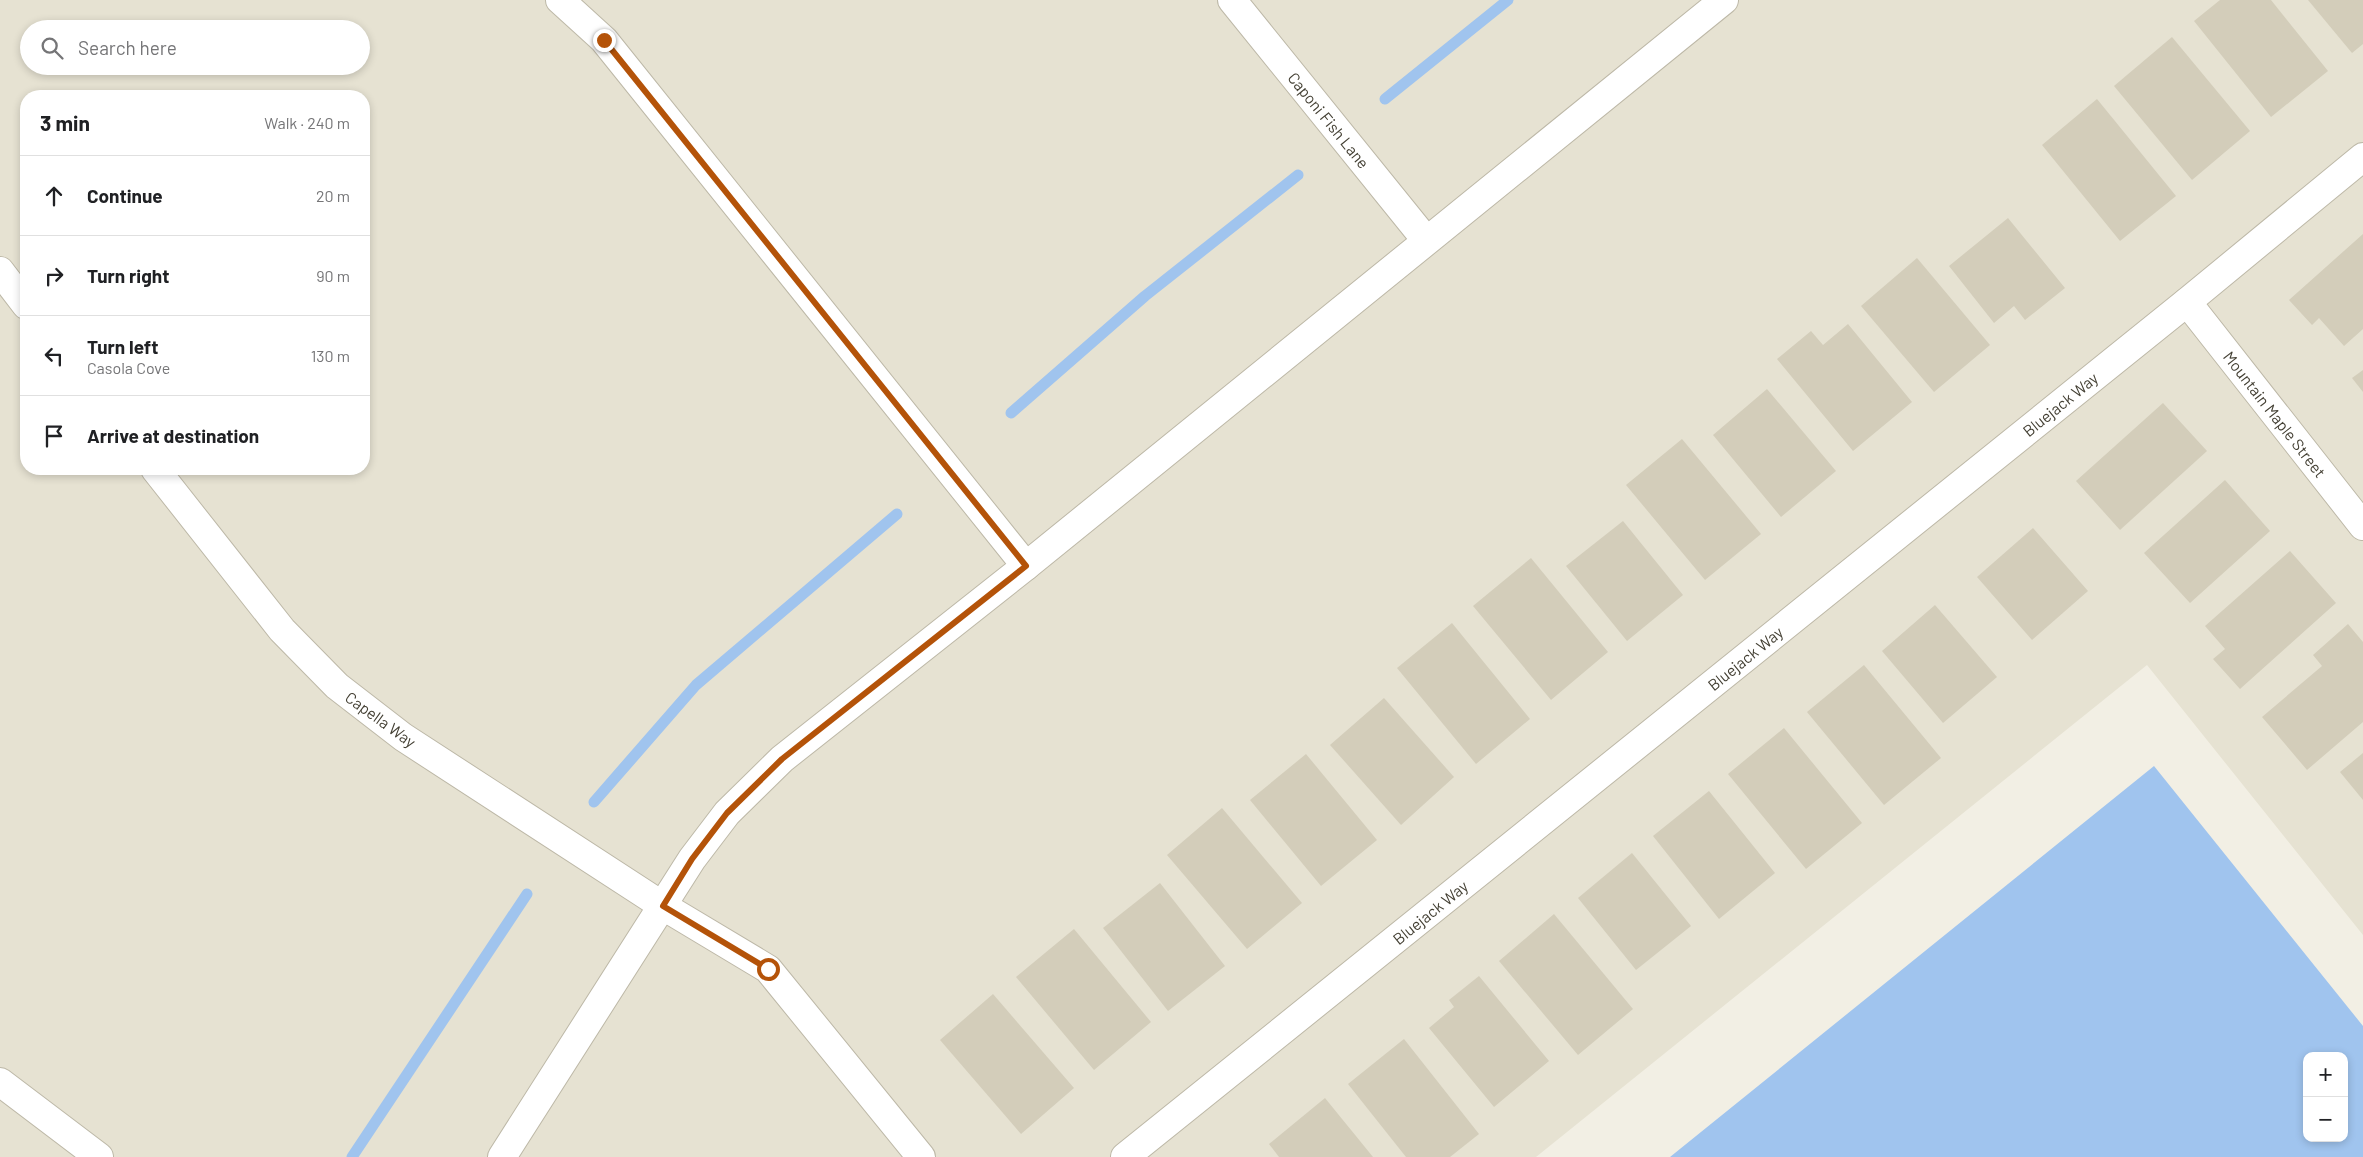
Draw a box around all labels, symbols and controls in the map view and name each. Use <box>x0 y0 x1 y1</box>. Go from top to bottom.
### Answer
search box <box>20 20 370 75</box>
route end <box>593 29 616 52</box>
icon: search <box>38 34 66 62</box>
text: Search here <box>78 36 177 59</box>
street label: Caponi Fish Lane <box>1284 68 1374 172</box>
text: 3 min <box>40 110 90 135</box>
text: Walk · 240 m <box>264 113 350 132</box>
icon: ahead <box>40 182 68 210</box>
text: Continue <box>87 184 163 207</box>
text: 20 m <box>316 186 350 205</box>
icon: right <box>40 262 68 290</box>
text: Turn right <box>87 264 169 287</box>
text: 90 m <box>316 266 350 285</box>
text: Turn left <box>87 335 158 358</box>
icon: left <box>40 342 68 370</box>
text: 130 m <box>311 346 350 365</box>
street label: Mountain Maple Street <box>2220 347 2330 481</box>
text: Casola Cove <box>87 358 170 377</box>
street label: Bluejack Way <box>2019 368 2102 440</box>
icon: arrive <box>40 422 68 450</box>
text: Arrive at destination <box>87 424 259 447</box>
street label: Bluejack Way <box>1704 622 1787 694</box>
street label: Capella Way <box>342 687 420 751</box>
street label: Bluejack Way <box>1389 876 1472 948</box>
route start <box>757 958 780 981</box>
map controls <box>2303 1052 2348 1142</box>
button: + <box>2303 1052 2348 1097</box>
button: − <box>2303 1097 2348 1142</box>

